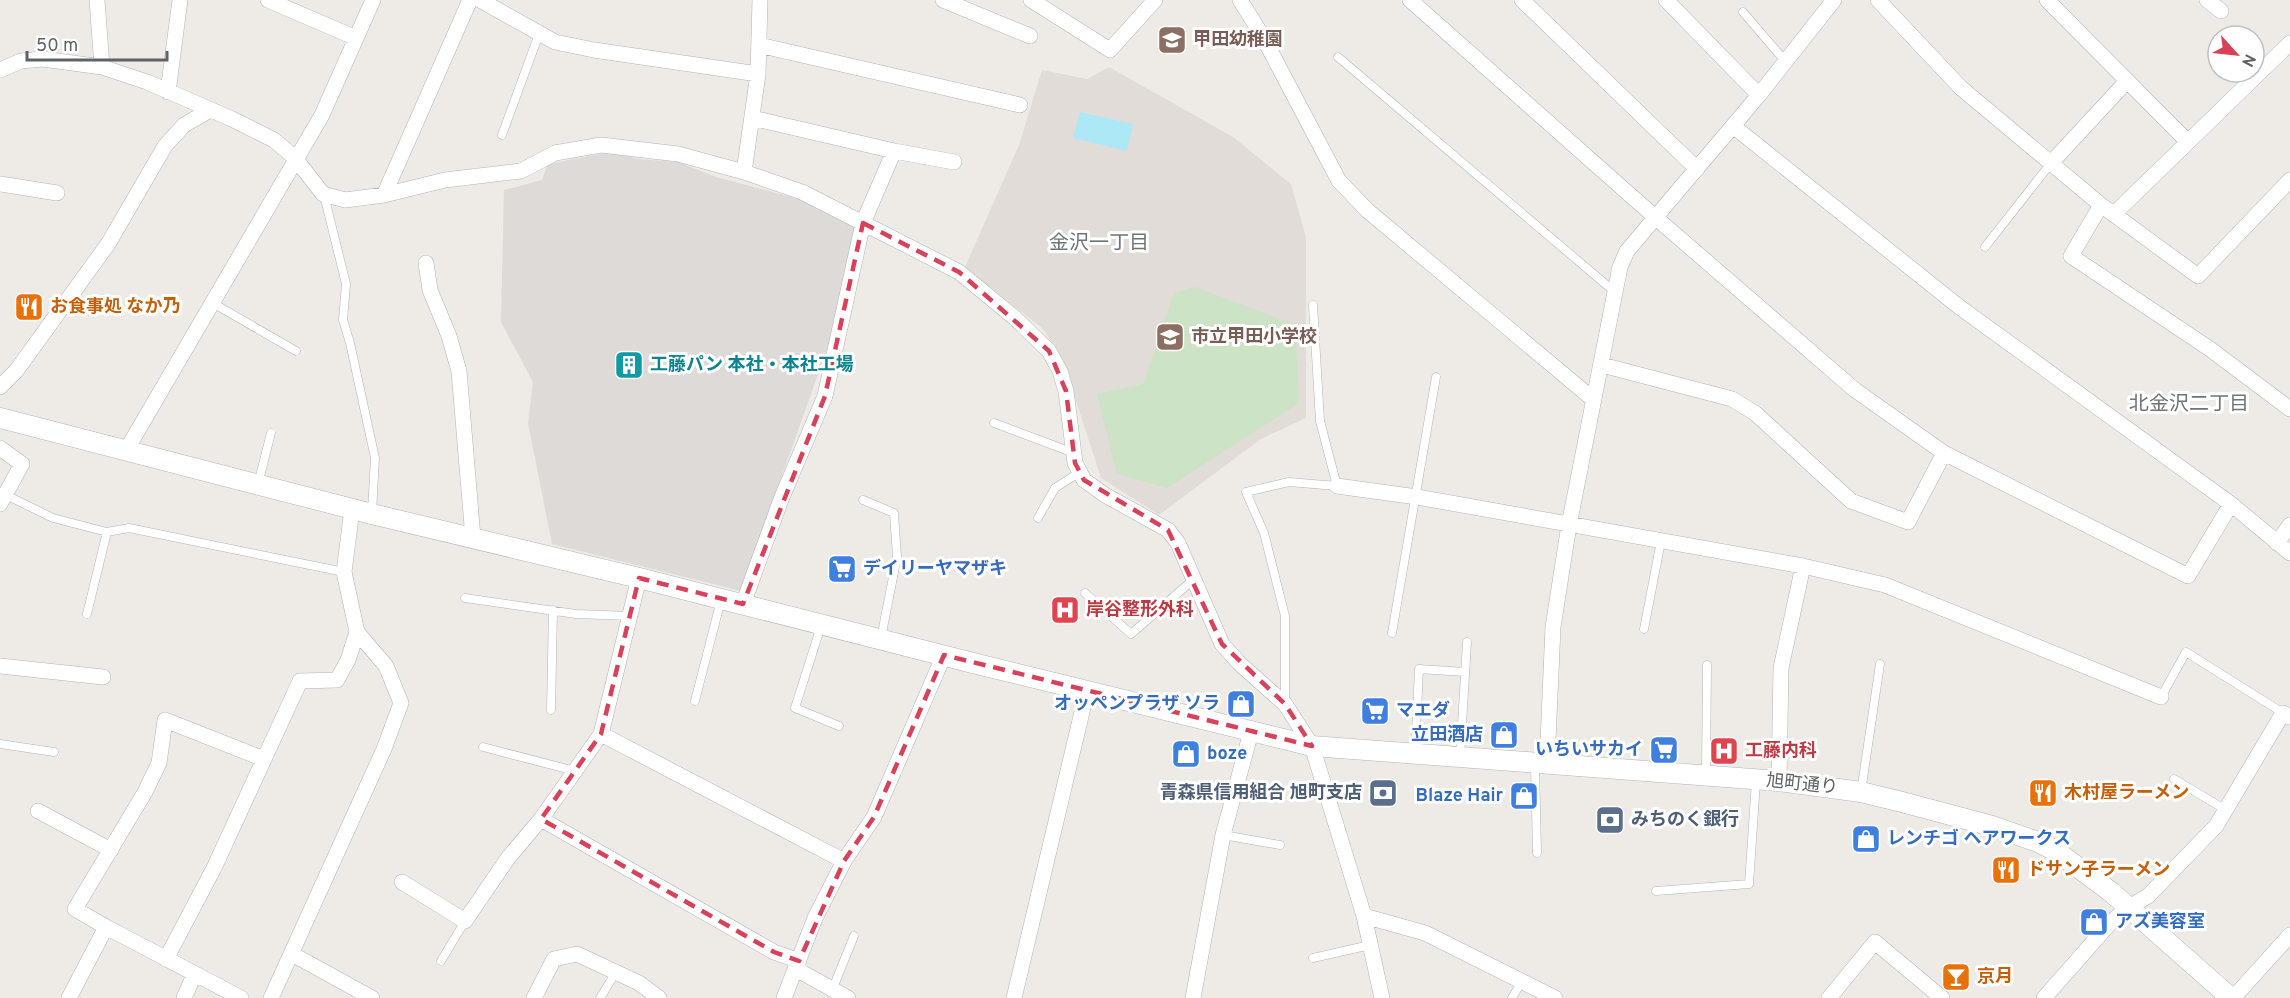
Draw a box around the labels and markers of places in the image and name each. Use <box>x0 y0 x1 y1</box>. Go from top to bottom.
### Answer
school or university icon: 甲田幼稚園 <box>1156 24 1188 56</box>
place label: 甲田幼稚園 <box>1193 29 1283 52</box>
restaurant icon: お食事処 なか乃 <box>13 291 45 323</box>
place label: お食事処 なか乃 <box>50 296 181 319</box>
school or university icon: 市立甲田小学校 <box>1154 321 1186 353</box>
place label: 市立甲田小学校 <box>1191 326 1317 349</box>
building icon: 工藤パン 本社・本社工場 <box>613 349 645 381</box>
place label: 工藤パン 本社・本社工場 <box>650 354 853 377</box>
supermarket icon: デイリーヤマザキ <box>826 553 858 585</box>
place label: デイリーヤマザキ <box>863 558 1007 581</box>
hospital icon: 岸谷整形外科 <box>1049 594 1081 626</box>
place label: 岸谷整形外科 <box>1086 599 1194 622</box>
shop icon: オッペンプラザ ソラ <box>1225 688 1257 720</box>
place label: オッペンプラザ ソラ <box>1054 693 1220 716</box>
supermarket icon: マエダ <box>1359 695 1391 727</box>
place label: マエダ <box>1396 700 1450 723</box>
shop icon: 立田酒店 <box>1488 719 1520 751</box>
place label: 立田酒店 <box>1411 724 1483 747</box>
supermarket icon: いちいサカイ <box>1648 734 1680 766</box>
hospital icon: 工藤内科 <box>1708 735 1740 767</box>
shop icon: boze <box>1170 738 1202 770</box>
place label: いちいサカイ <box>1535 739 1643 762</box>
place label: 工藤内科 <box>1745 740 1817 763</box>
place label: boze <box>1207 743 1247 766</box>
bank icon: 青森県信用組合 旭町支店 <box>1367 777 1399 809</box>
restaurant icon: 木村屋ラーメン <box>2027 777 2059 809</box>
shop icon: Blaze Hair <box>1508 780 1540 812</box>
place label: 青森県信用組合 旭町支店 <box>1160 782 1362 805</box>
place label: 木村屋ラーメン <box>2064 782 2189 805</box>
place label: Blaze Hair <box>1416 785 1503 808</box>
bank icon: みちのく銀行 <box>1594 804 1626 836</box>
place label: みちのく銀行 <box>1631 808 1739 832</box>
shop icon: レンチゴ ヘアワークス <box>1850 823 1882 855</box>
place label: レンチゴ ヘアワークス <box>1887 828 2071 851</box>
restaurant icon: ドサン子ラーメン <box>1990 854 2022 886</box>
place label: ドサン子ラーメン <box>2027 859 2170 882</box>
shop icon: アズ美容室 <box>2078 906 2110 938</box>
place label: アズ美容室 <box>2115 911 2205 934</box>
bar icon: 京月 <box>1940 961 1972 993</box>
place label: 京月 <box>1977 966 2013 989</box>

